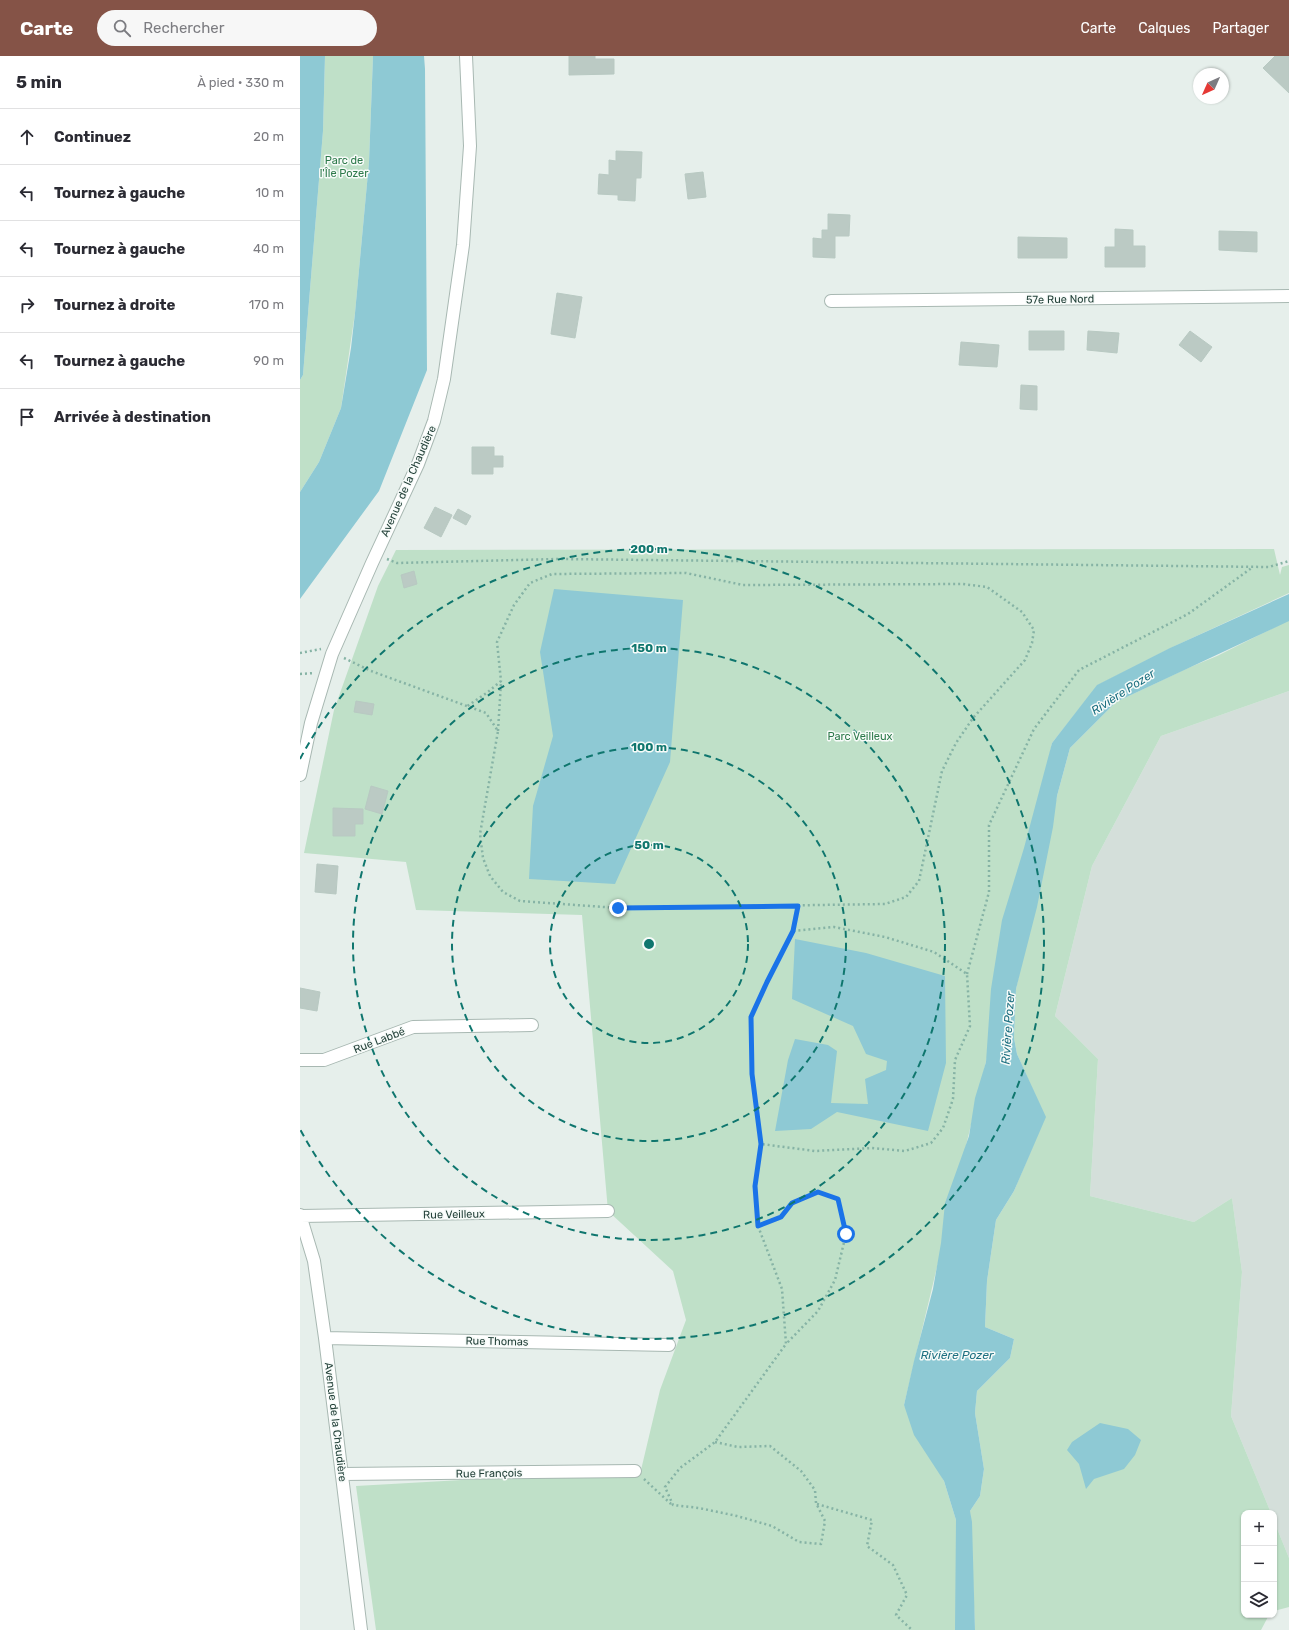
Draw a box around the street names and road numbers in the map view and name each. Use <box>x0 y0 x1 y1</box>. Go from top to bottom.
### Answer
street label: 57e Rue Nord <box>1026 292 1094 307</box>
street label: Avenue de la Chaudière <box>378 424 439 539</box>
street label: Rue Labbé <box>352 1025 407 1056</box>
street label: Rue Veilleux <box>423 1207 485 1222</box>
street label: Rue Thomas <box>465 1334 529 1349</box>
street label: Avenue de la Chaudière <box>322 1362 349 1483</box>
street label: Rue François <box>456 1466 523 1481</box>

